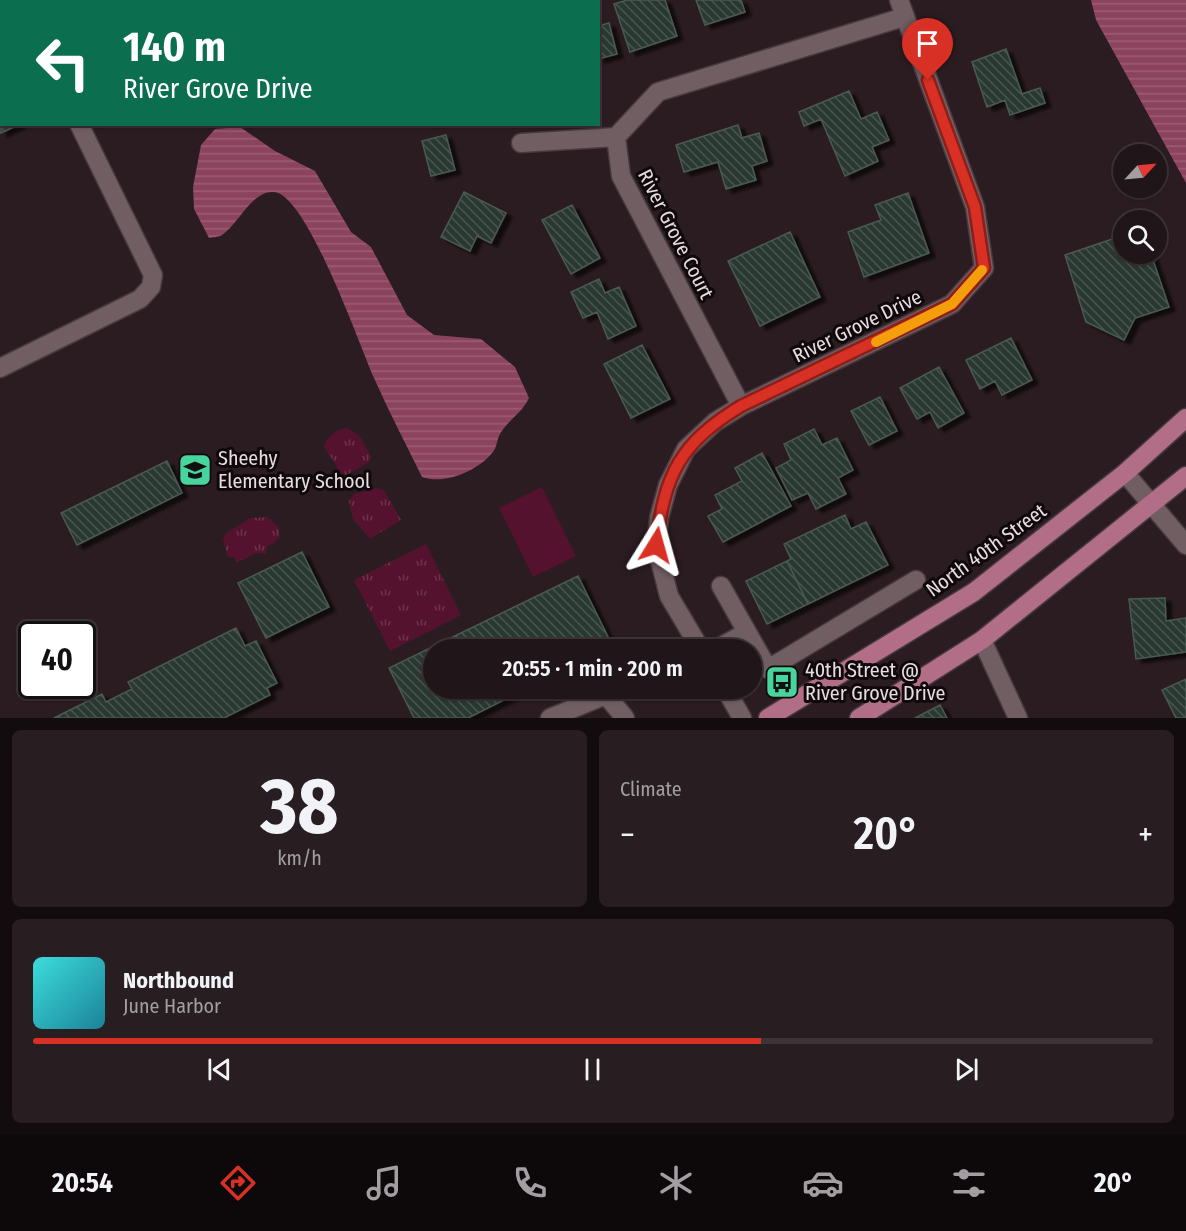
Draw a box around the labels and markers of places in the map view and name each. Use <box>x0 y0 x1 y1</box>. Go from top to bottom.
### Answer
pin <box>902 18 953 80</box>
place label: Sheehy Elementary School <box>218 446 370 493</box>
school or university icon: Sheehy Elementary School <box>177 452 213 488</box>
place label: 40th Street @ River Grove Drive <box>805 658 945 705</box>
bus stop icon: 40th Street @ River Grove Drive <box>764 664 800 700</box>

